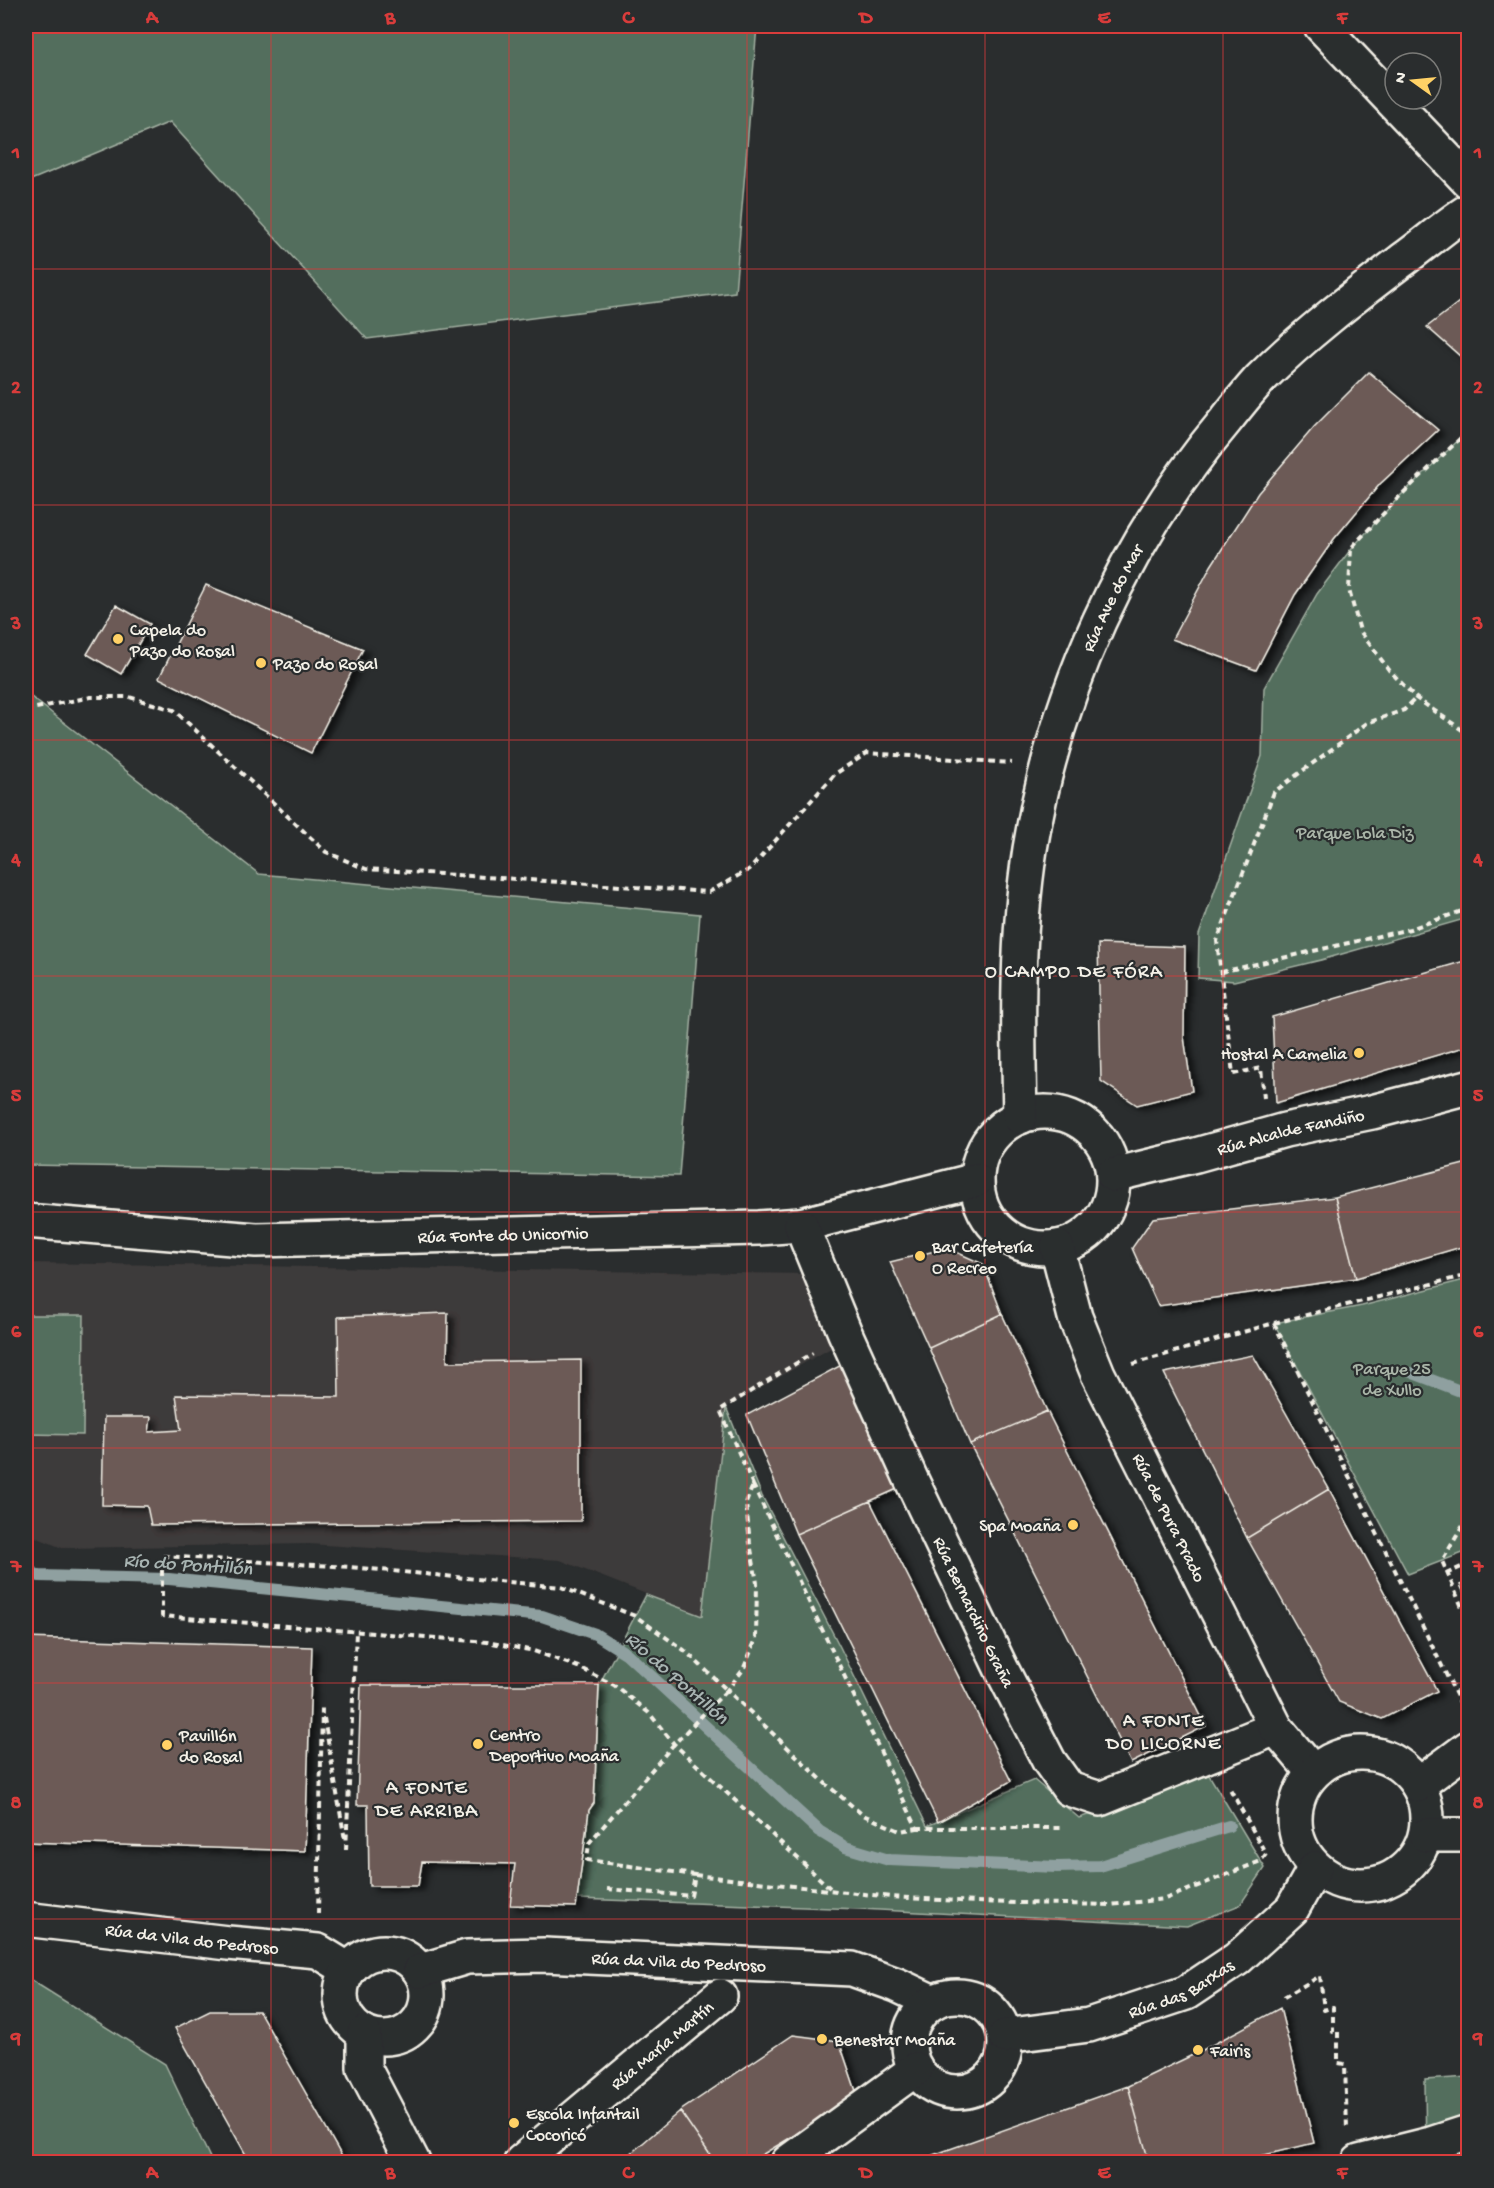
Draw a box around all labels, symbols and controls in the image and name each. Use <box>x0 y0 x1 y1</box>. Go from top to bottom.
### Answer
text: A <box>145 8 160 31</box>
text: B <box>384 8 396 31</box>
text: C <box>622 8 636 31</box>
text: D <box>857 8 873 31</box>
text: E <box>1098 8 1112 31</box>
text: F <box>1336 8 1349 31</box>
north arrow <box>1383 51 1443 111</box>
text: N <box>1391 70 1413 86</box>
text: 1 <box>11 143 20 166</box>
text: 1 <box>1473 143 1482 166</box>
text: 2 <box>11 378 21 401</box>
text: 2 <box>1473 378 1483 401</box>
street label: Rúa Ave do Mar <box>1079 540 1150 656</box>
text: 3 <box>10 614 21 637</box>
text: 3 <box>1472 614 1483 637</box>
place label: Capela do Pazo do Rosal <box>129 621 235 663</box>
marker: Capela do Pazo do Rosal <box>111 632 125 646</box>
place label: Pazo do Rosal <box>272 655 378 676</box>
marker: Pazo do Rosal <box>254 656 268 670</box>
park label: Parque Lola Diz <box>1296 824 1414 845</box>
text: 4 <box>10 850 21 873</box>
text: 4 <box>1472 850 1483 873</box>
district label: O CAMPO DE FÓRA <box>985 962 1163 985</box>
place label: Hostal A Camelia <box>1221 1045 1348 1066</box>
marker: Hostal A Camelia <box>1352 1046 1366 1060</box>
text: 5 <box>11 1086 22 1109</box>
text: 5 <box>1473 1086 1484 1109</box>
street label: Rúa Alcalde Fandiño <box>1215 1106 1367 1162</box>
street label: Rúa Fonte do Unicornio <box>418 1224 589 1249</box>
place label: Bar Cafetería O Recreo <box>931 1238 1034 1280</box>
marker: Bar Cafetería O Recreo <box>913 1249 927 1263</box>
text: 6 <box>11 1322 22 1345</box>
text: 6 <box>1473 1322 1484 1345</box>
park label: Parque 25 de Xullo <box>1352 1360 1431 1402</box>
street label: Rúa de Pura Prado <box>1127 1450 1209 1586</box>
place label: Spa Moaña <box>979 1517 1062 1538</box>
marker: Spa Moaña <box>1066 1518 1080 1532</box>
street label: Rúa Bernardiño Graña <box>927 1534 1018 1693</box>
water label: Río do Pontillón <box>123 1551 253 1582</box>
text: 7 <box>10 1557 23 1580</box>
text: 7 <box>1472 1557 1485 1580</box>
water label: Río do Pontillón <box>620 1629 732 1731</box>
district label: A FONTE DO LICORNE <box>1104 1711 1222 1757</box>
place label: Centro Deportivo Moaña <box>489 1726 620 1768</box>
place label: Pavillón do Rosal <box>178 1727 243 1769</box>
marker: Centro Deportivo Moaña <box>471 1737 485 1751</box>
marker: Pavillón do Rosal <box>160 1738 174 1752</box>
district label: A FONTE DE ARRIBA <box>373 1778 479 1824</box>
text: 8 <box>11 1793 22 1816</box>
text: 8 <box>1473 1793 1484 1816</box>
street label: Rúa da Vila do Pedroso <box>104 1921 280 1960</box>
street label: Rúa da Vila do Pedroso <box>591 1949 766 1978</box>
street label: Rúa das Barxas <box>1126 1955 1240 2024</box>
street label: Rúa María Martín <box>607 1997 719 2096</box>
text: 9 <box>10 2029 21 2052</box>
text: 9 <box>1472 2029 1483 2052</box>
place label: Benestar Moaña <box>833 2031 956 2052</box>
marker: Benestar Moaña <box>815 2032 829 2046</box>
place label: Fairis <box>1209 2042 1251 2063</box>
marker: Fairis <box>1191 2043 1205 2057</box>
place label: Escola Infantail Cocoricó <box>526 2105 640 2147</box>
marker: Escola Infantail Cocoricó <box>507 2116 521 2130</box>
text: A <box>145 2163 160 2186</box>
text: B <box>384 2163 396 2186</box>
text: C <box>622 2163 636 2186</box>
text: D <box>857 2163 873 2186</box>
text: E <box>1098 2163 1112 2186</box>
text: F <box>1336 2163 1349 2186</box>

